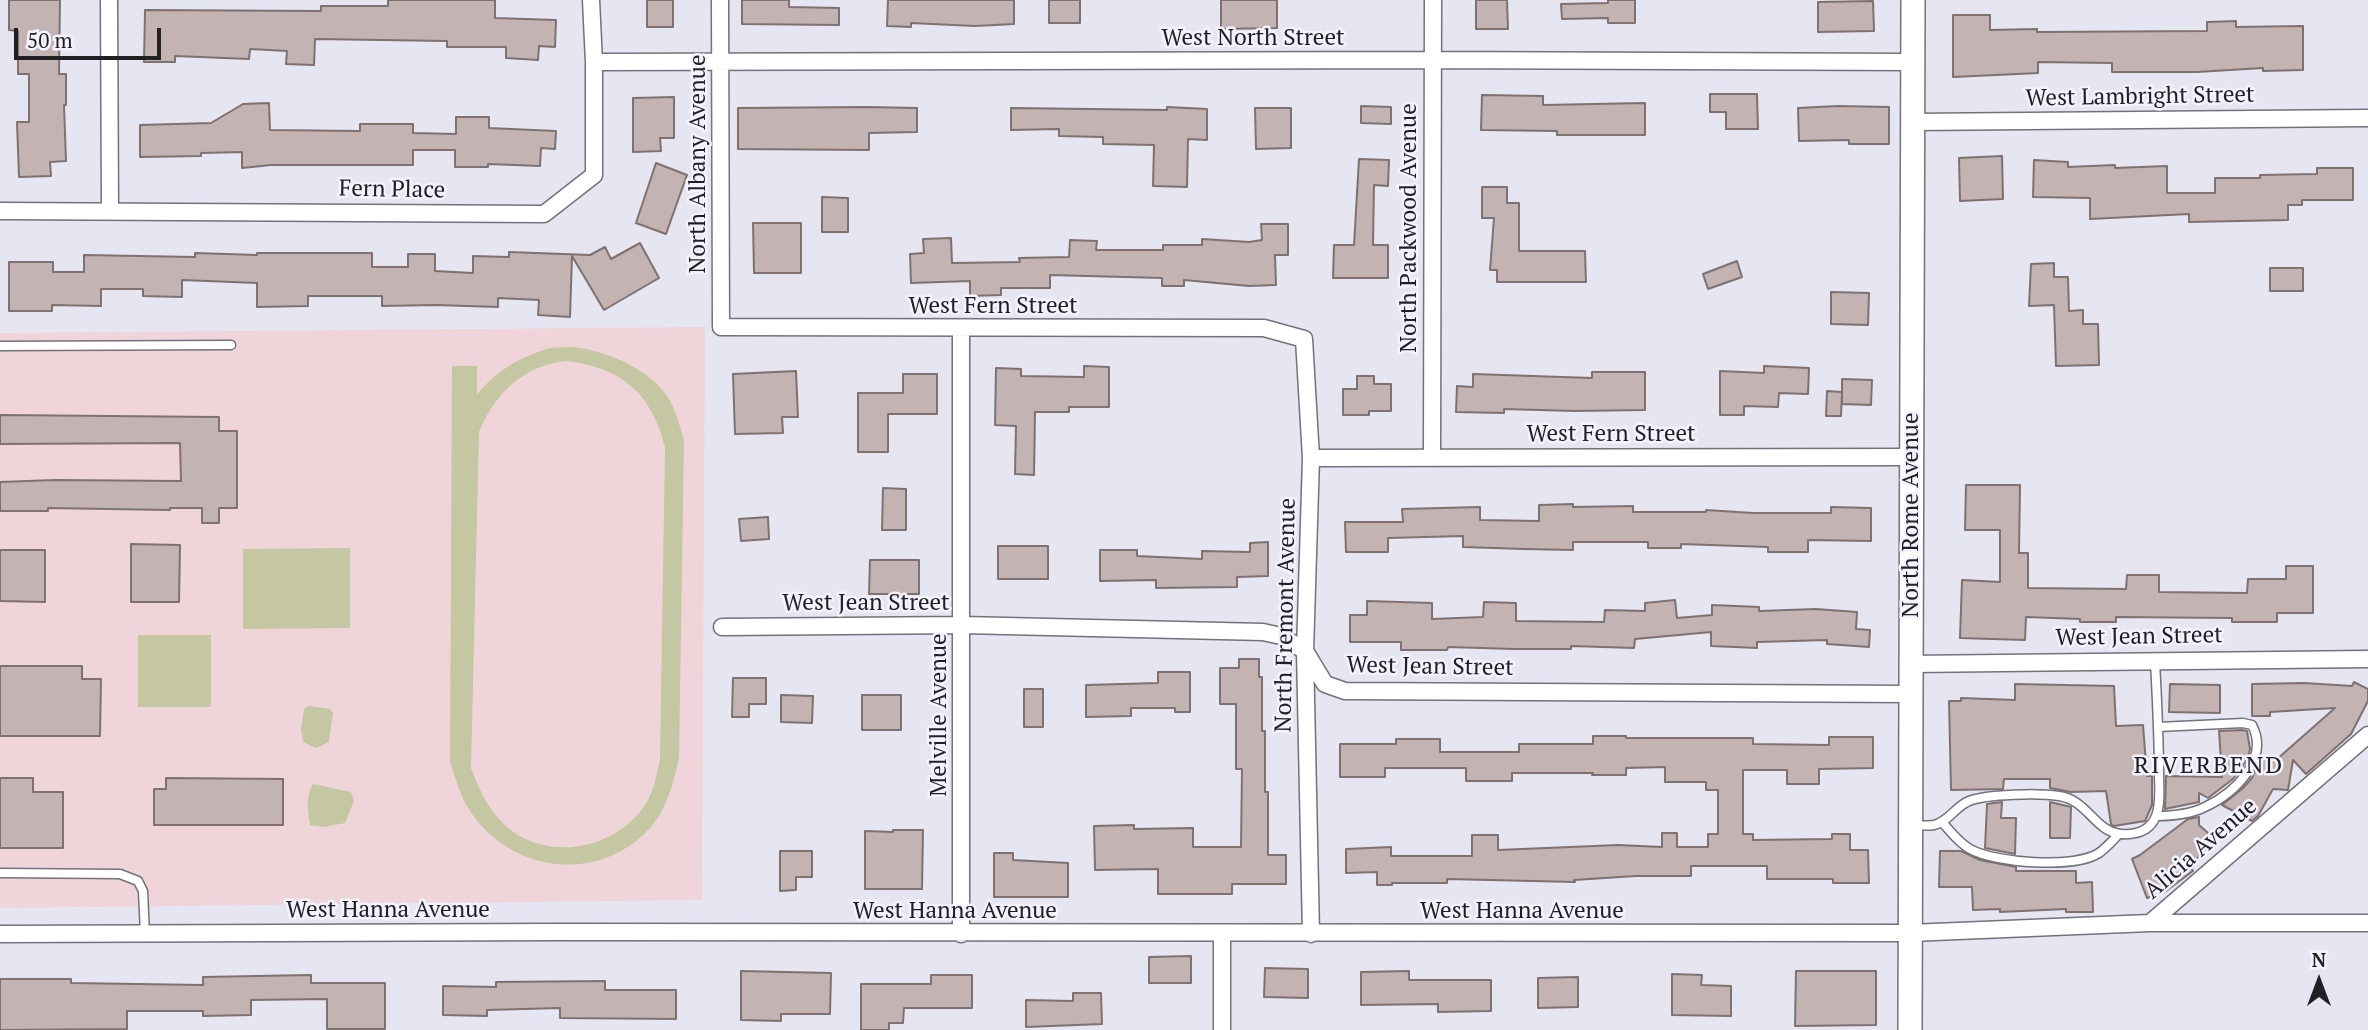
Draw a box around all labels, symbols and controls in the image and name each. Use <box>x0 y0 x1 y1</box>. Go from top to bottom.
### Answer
scale bar <box>18 14 164 58</box>
street label: West North Street <box>1161 24 1345 52</box>
text: 50 m <box>27 26 73 54</box>
street label: North Albany Avenue <box>684 55 712 273</box>
street label: West Lambright Street <box>2025 81 2255 113</box>
street label: North Packwood Avenue <box>1395 103 1423 353</box>
street label: Fern Place <box>339 175 445 205</box>
street label: West Fern Street <box>908 292 1078 320</box>
street label: North Rome Avenue <box>1897 412 1925 618</box>
street label: West Fern Street <box>1526 420 1696 448</box>
street label: North Fremont Avenue <box>1270 497 1302 733</box>
street label: West Jean Street <box>782 589 950 617</box>
street label: West Jean Street <box>2055 622 2223 652</box>
street label: Melville Avenue <box>925 633 953 797</box>
street label: West Jean Street <box>1346 652 1514 682</box>
district label: RIVERBEND <box>2135 752 2283 780</box>
street label: Alicia Avenue <box>2139 793 2263 905</box>
street label: West Hanna Avenue <box>286 896 490 924</box>
street label: West Hanna Avenue <box>853 897 1057 925</box>
street label: West Hanna Avenue <box>1420 897 1624 925</box>
north arrow <box>2284 946 2354 1016</box>
text: N <box>2312 947 2326 972</box>

